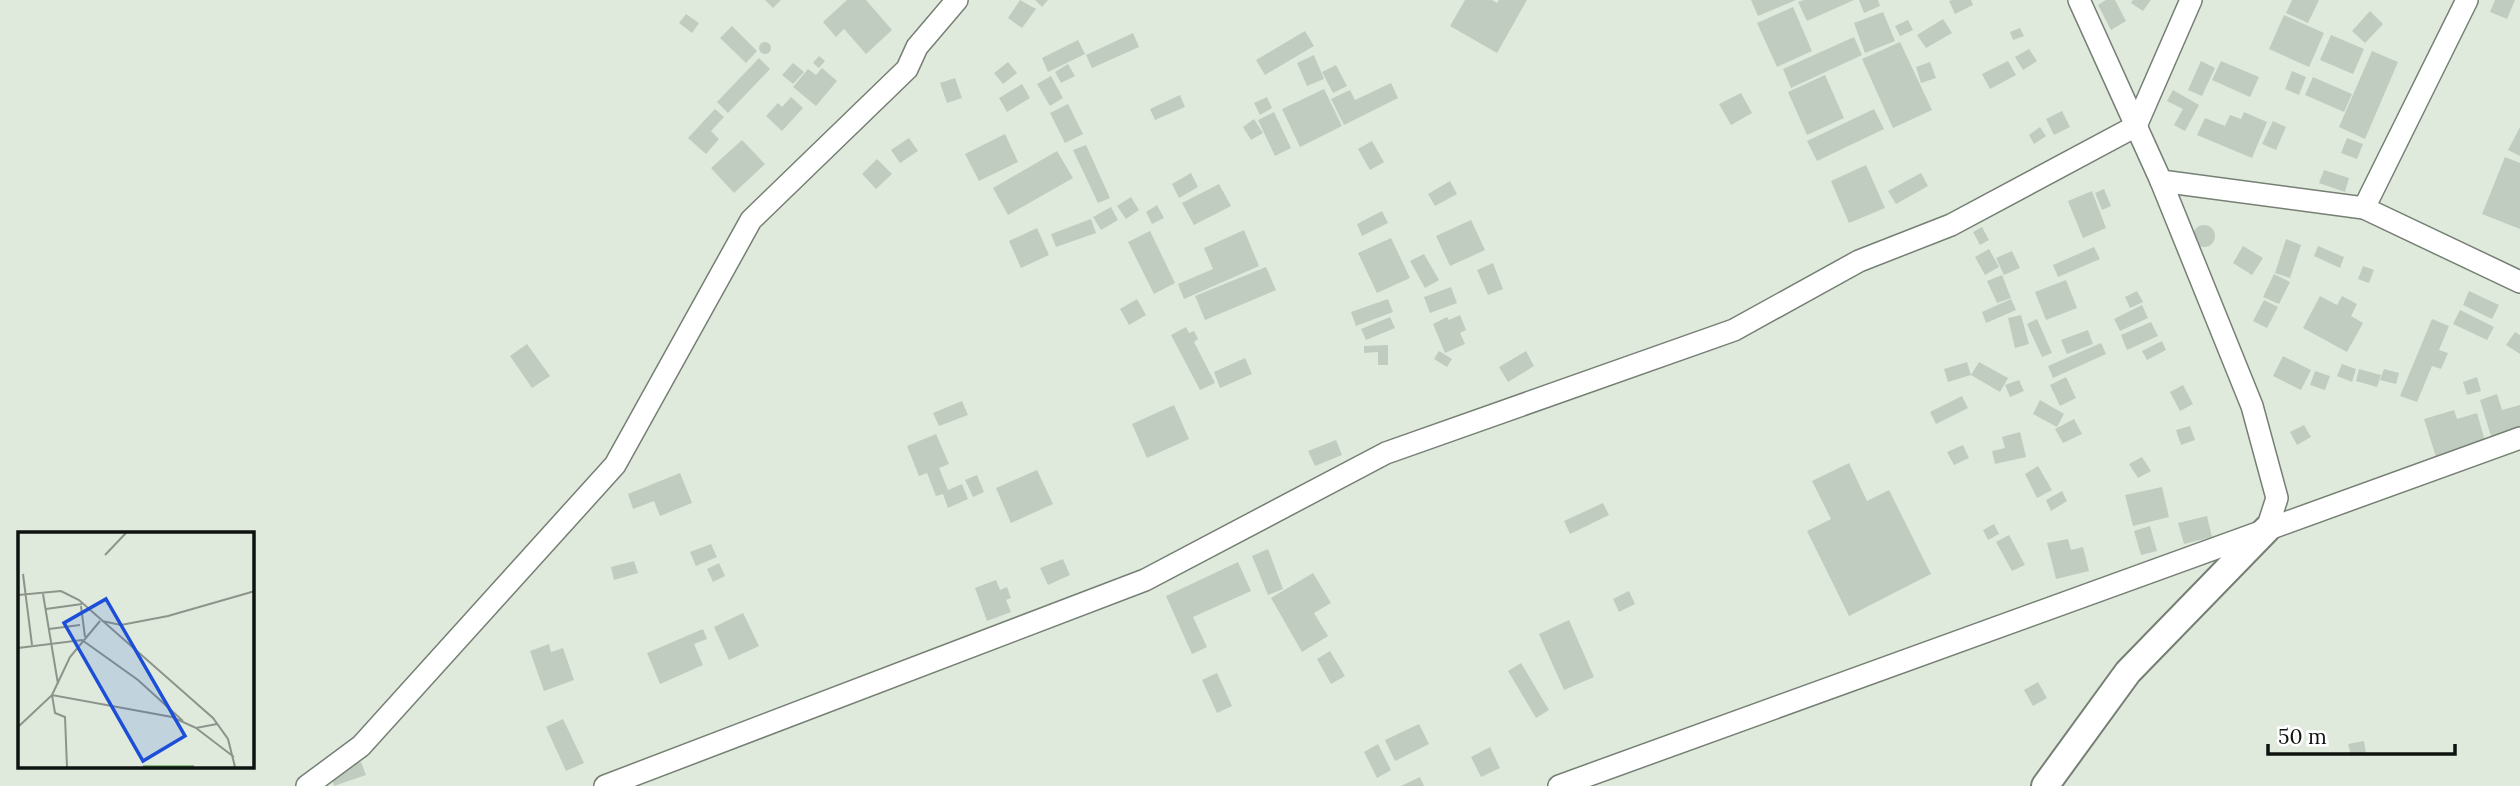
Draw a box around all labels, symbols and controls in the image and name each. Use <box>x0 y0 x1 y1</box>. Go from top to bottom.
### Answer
inset map <box>18 532 254 768</box>
scale bar <box>2268 712 2455 756</box>
text: 50 m <box>2278 723 2327 750</box>

